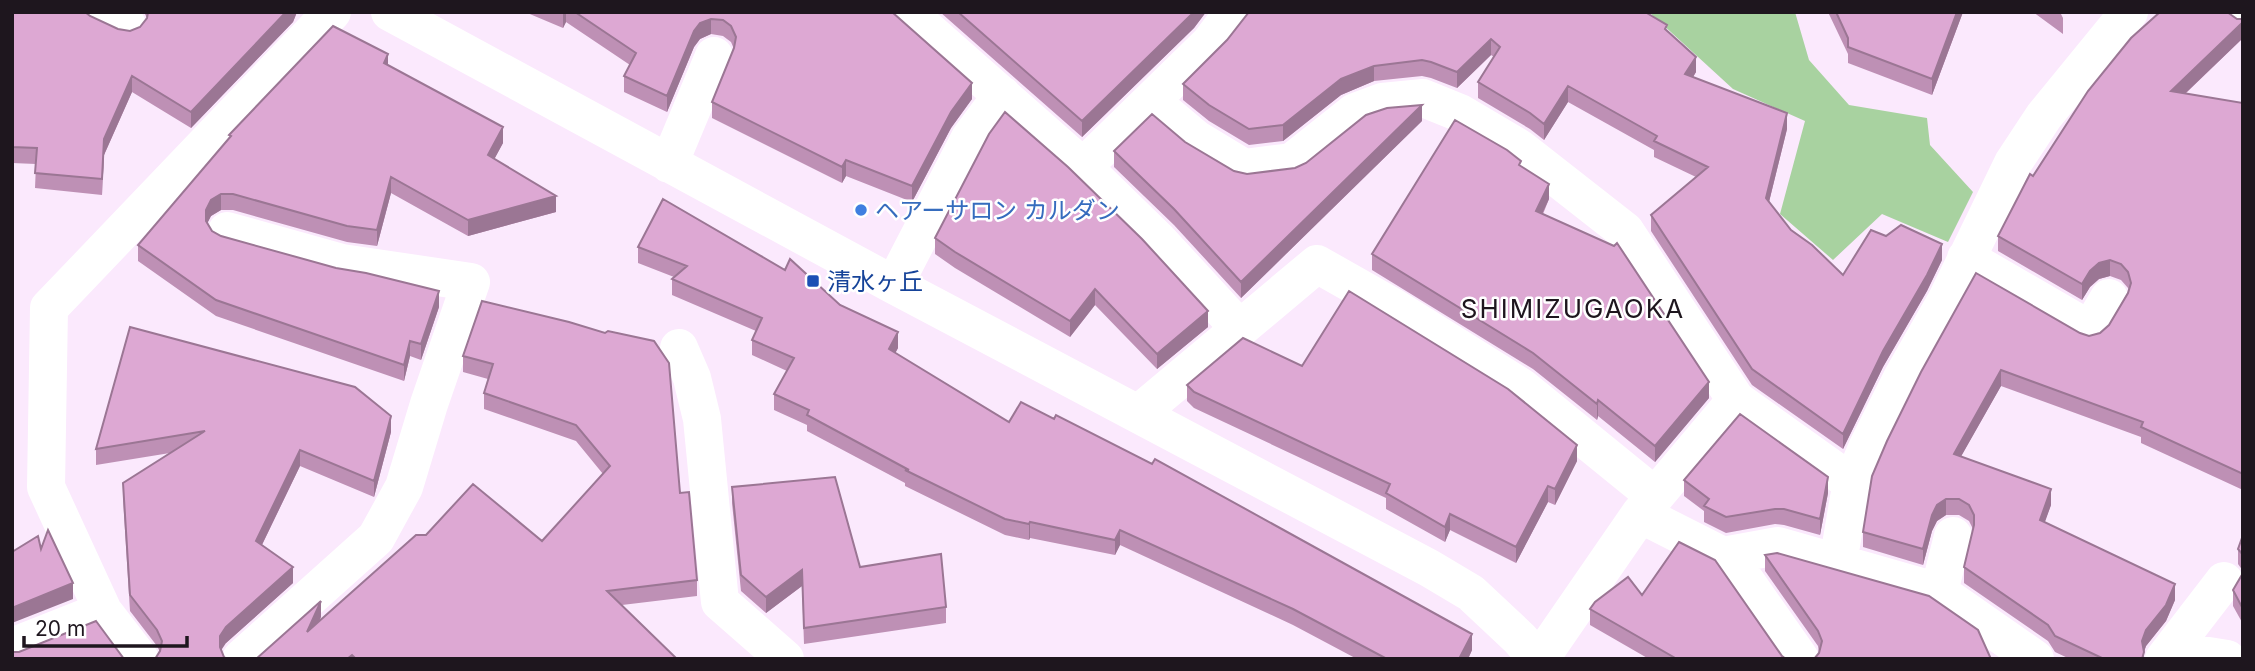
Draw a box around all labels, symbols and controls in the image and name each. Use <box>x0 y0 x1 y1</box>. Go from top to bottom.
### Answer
place label: ヘアーサロン カルダン <box>875 196 1120 225</box>
marker: ヘアーサロン カルダン <box>853 202 869 218</box>
place label: 清水ヶ丘 <box>827 267 923 296</box>
marker: 清水ヶ丘 <box>805 273 821 289</box>
district label: SHIMIZUGAOKA <box>1461 293 1685 324</box>
scale bar <box>24 604 187 648</box>
text: 20 m <box>35 616 85 641</box>

